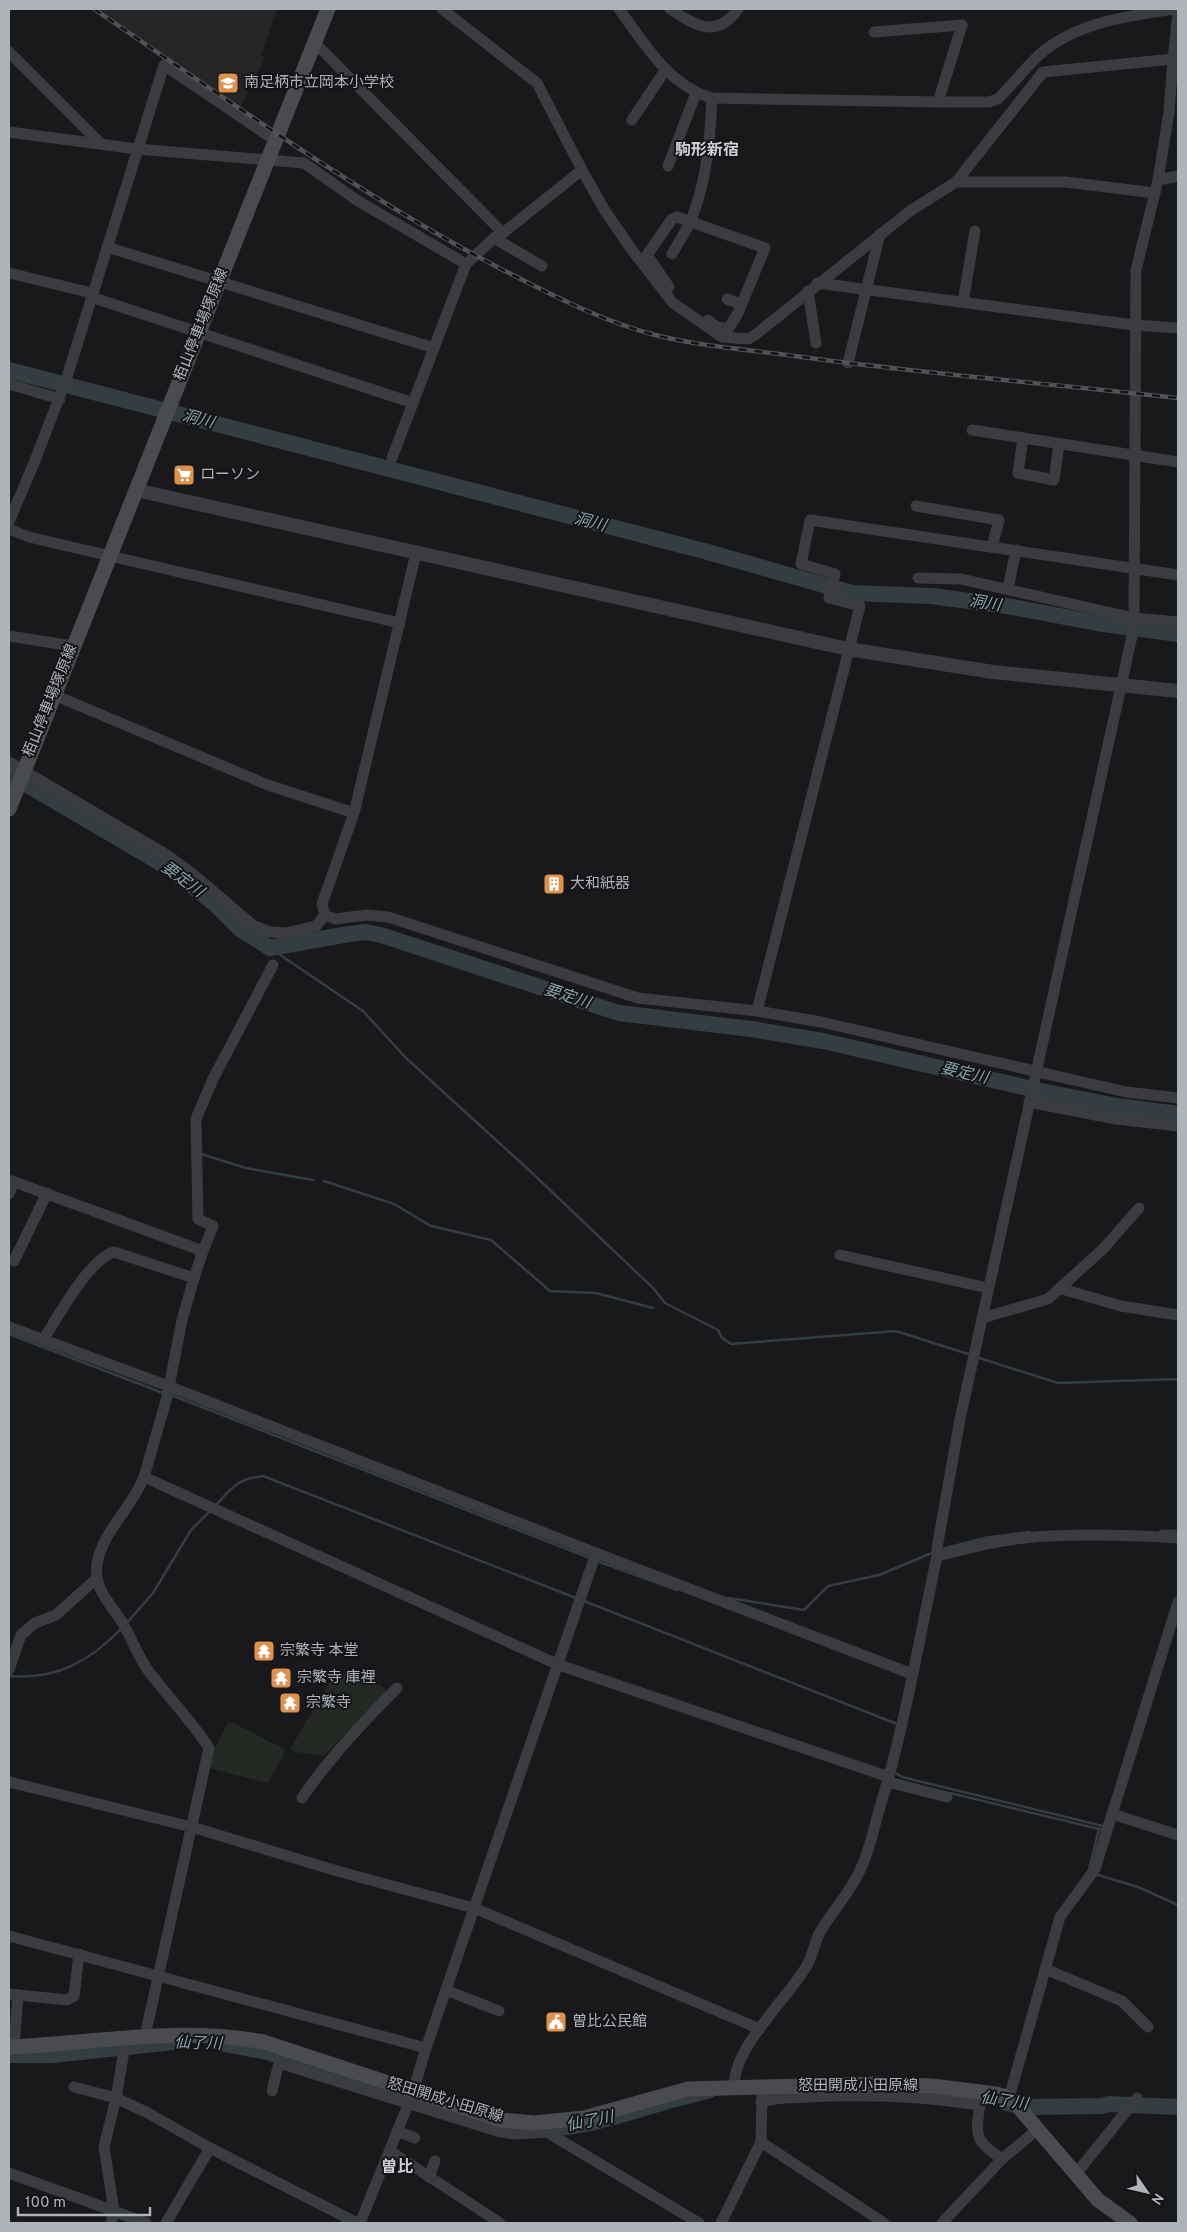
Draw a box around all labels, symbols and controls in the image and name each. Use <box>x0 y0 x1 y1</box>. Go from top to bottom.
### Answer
school or university icon: 南足柄市立岡本小学校 <box>216 71 240 95</box>
place label: 南足柄市立岡本小学校 <box>244 74 394 93</box>
district label: 駒形新宿 <box>675 141 739 161</box>
street label: 栢山停車場塚原線 <box>171 266 233 384</box>
water label: 洞川 <box>180 406 218 434</box>
supermarket icon: ローソン <box>172 463 196 487</box>
place label: ローソン <box>200 466 260 485</box>
water label: 洞川 <box>572 509 610 537</box>
water label: 洞川 <box>968 592 1004 617</box>
street label: 栢山停車場塚原線 <box>20 642 82 760</box>
water label: 要定川 <box>157 858 209 903</box>
building icon: 大和紙器 <box>542 872 566 896</box>
place label: 大和紙器 <box>570 875 630 894</box>
water label: 要定川 <box>541 980 595 1015</box>
water label: 要定川 <box>938 1059 992 1090</box>
temple icon: 宗繁寺 本堂 <box>252 1639 276 1663</box>
place label: 宗繁寺 本堂 <box>280 1642 359 1661</box>
temple icon: 宗繁寺 庫裡 <box>269 1666 293 1690</box>
place label: 宗繁寺 庫裡 <box>297 1669 376 1688</box>
temple icon: 宗繁寺 <box>278 1691 302 1715</box>
place label: 宗繁寺 <box>306 1694 351 1713</box>
public building icon: 曽比公民館 <box>544 2010 568 2034</box>
place label: 曽比公民館 <box>572 2013 647 2032</box>
water label: 仙了川 <box>174 2033 224 2055</box>
street label: 怒田開成小田原線 <box>385 2074 505 2128</box>
street label: 怒田開成小田原線 <box>798 2077 918 2096</box>
water label: 仙了川 <box>979 2089 1031 2116</box>
water label: 仙了川 <box>565 2107 617 2136</box>
district label: 曽比 <box>381 2158 413 2178</box>
north arrow <box>1122 2167 1172 2217</box>
scale bar <box>18 2184 150 2216</box>
text: N <box>1147 2190 1166 2207</box>
text: 100 m <box>25 2194 66 2213</box>

